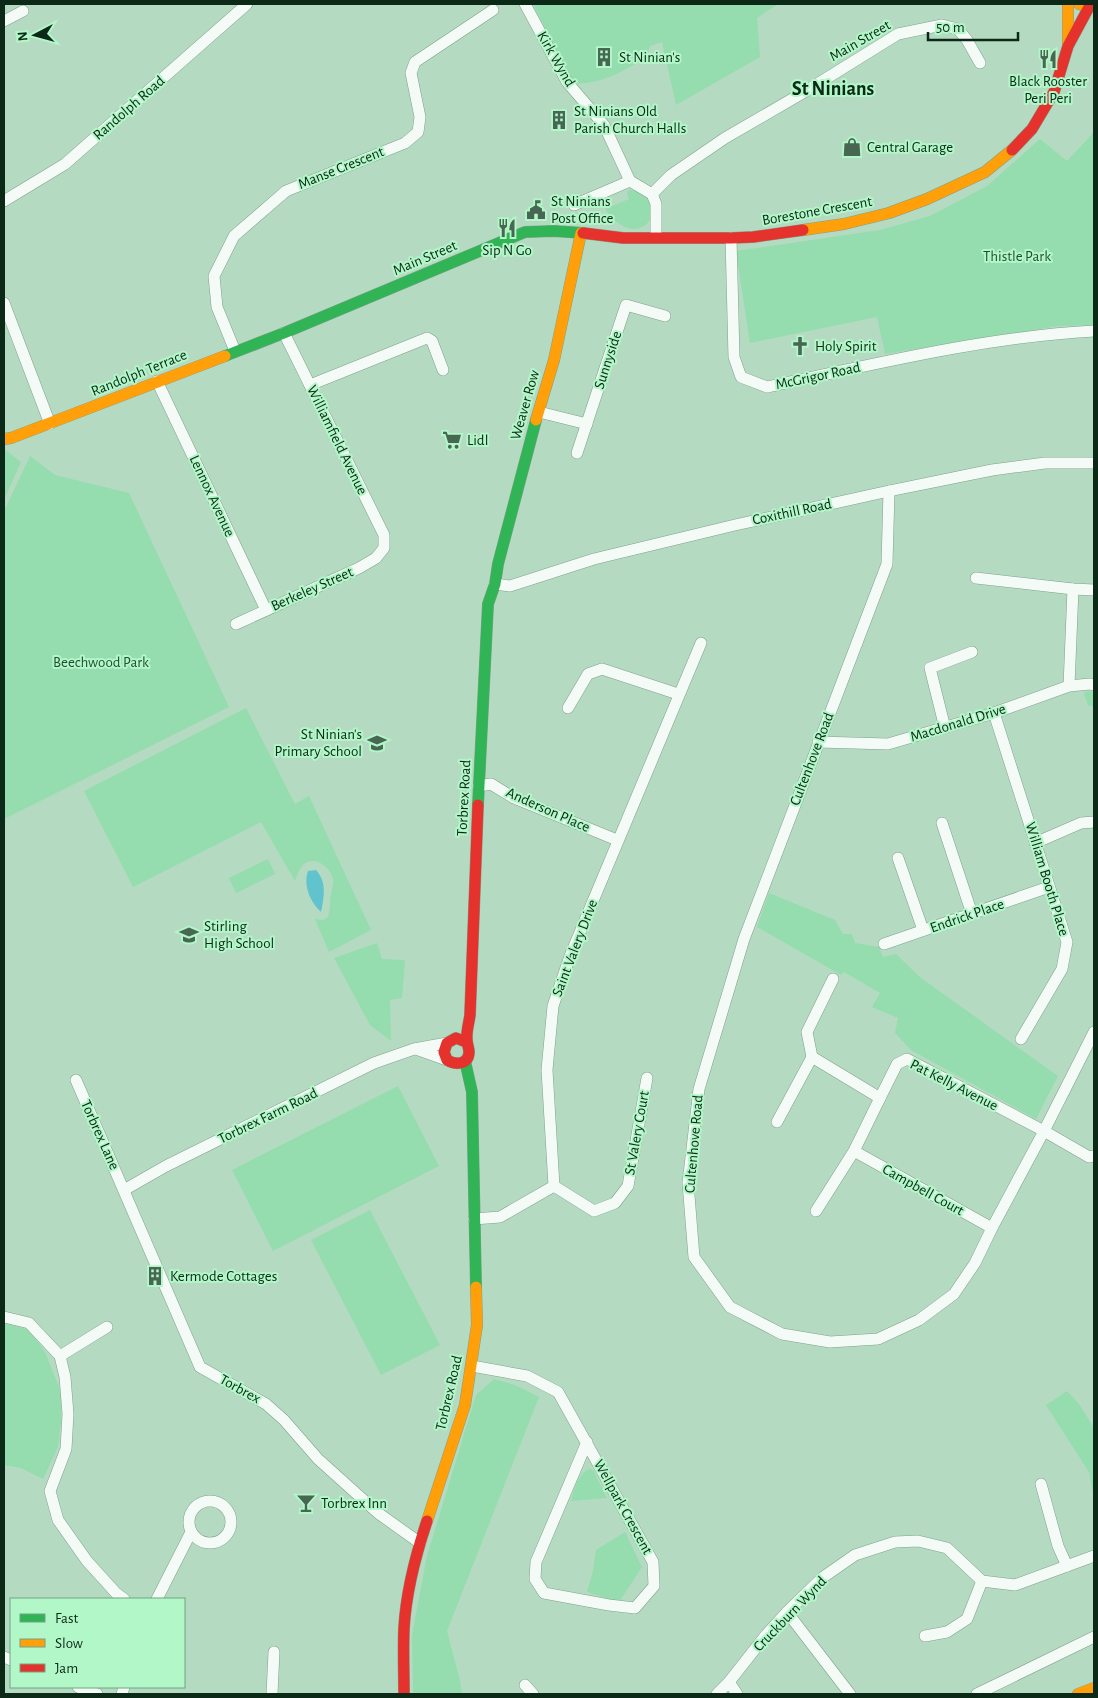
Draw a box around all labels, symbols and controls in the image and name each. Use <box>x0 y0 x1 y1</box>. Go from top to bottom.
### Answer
north arrow <box>10 10 60 60</box>
scale bar <box>928 10 1018 42</box>
street label: Main Street <box>827 17 893 64</box>
text: 50 m <box>936 20 965 35</box>
street label: Kirk Wynd <box>534 29 578 89</box>
text: N <box>16 31 31 42</box>
building icon: St Ninian's <box>593 46 615 68</box>
restaurant icon: Black Rooster Peri Peri <box>1037 48 1059 70</box>
place label: St Ninian's <box>619 50 680 65</box>
street label: Randolph Road <box>90 73 168 143</box>
place label: Black Rooster Peri Peri <box>1009 74 1087 106</box>
district label: St Ninians <box>792 79 875 99</box>
place label: St Ninians Old Parish Church Halls <box>574 104 686 136</box>
building icon: St Ninians Old Parish Church Halls <box>548 109 570 131</box>
shop icon: Central Garage <box>841 136 863 158</box>
place label: Central Garage <box>867 140 953 155</box>
street label: Manse Crescent <box>296 144 386 192</box>
place label: St Ninians Post Office <box>551 194 614 226</box>
street label: Borestone Crescent <box>761 194 873 228</box>
public building icon: St Ninians Post Office <box>525 199 547 221</box>
restaurant icon: Sip N Go <box>496 217 518 239</box>
street label: Main Street <box>391 238 459 278</box>
place label: Sip N Go <box>482 243 532 258</box>
park label: Thistle Park <box>983 249 1051 264</box>
street label: Sunnyside <box>592 329 624 391</box>
church icon: Holy Spirit <box>789 335 811 357</box>
place label: Holy Spirit <box>815 339 877 354</box>
street label: Randolph Terrace <box>89 347 189 399</box>
street label: McGrigor Road <box>774 360 862 392</box>
street label: Weaver Row <box>508 368 542 442</box>
street label: Williamfield Avenue <box>304 383 370 497</box>
supermarket icon: Lidl <box>441 429 463 451</box>
place label: Lidl <box>467 433 488 448</box>
street label: Lennox Avenue <box>187 453 237 539</box>
street label: Coxithill Road <box>751 496 833 528</box>
street label: Berkeley Street <box>269 564 355 614</box>
park label: Beechwood Park <box>53 655 149 670</box>
street label: Macdonald Drive <box>908 701 1008 745</box>
street label: Cultenhove Road <box>787 710 837 808</box>
place label: St Ninian's Primary School <box>274 727 362 759</box>
school or university icon: St Ninian's Primary School <box>366 732 388 754</box>
street label: Torbrex Road <box>455 759 474 837</box>
street label: Anderson Place <box>504 785 592 835</box>
street label: William Booth Place <box>1023 820 1071 938</box>
street label: Endrick Place <box>928 896 1006 936</box>
street label: Saint Valery Drive <box>550 897 600 999</box>
place label: Stirling High School <box>204 919 274 951</box>
school or university icon: Stirling High School <box>178 924 200 946</box>
street label: Pat Kelly Avenue <box>908 1056 1000 1114</box>
street label: Torbrex Farm Road <box>216 1085 320 1147</box>
street label: St Valery Court <box>622 1089 652 1176</box>
street label: Cultenhove Road <box>682 1094 706 1194</box>
street label: Torbrex Lane <box>78 1098 122 1172</box>
street label: Campbell Court <box>880 1161 966 1219</box>
building icon: Kermode Cottages <box>144 1265 166 1287</box>
place label: Kermode Cottages <box>170 1269 277 1284</box>
street label: Torbrex Road <box>433 1354 465 1432</box>
street label: Torbrex <box>217 1372 263 1407</box>
street label: Wellpark Crescent <box>591 1457 655 1557</box>
bar icon: Torbrex Inn <box>295 1492 317 1514</box>
place label: Torbrex Inn <box>321 1496 387 1511</box>
street label: Cruckburn Wynd <box>751 1573 830 1654</box>
legend <box>10 1598 185 1688</box>
text: Fast <box>55 1611 79 1626</box>
text: Slow <box>55 1636 83 1651</box>
text: Jam <box>55 1661 78 1676</box>

